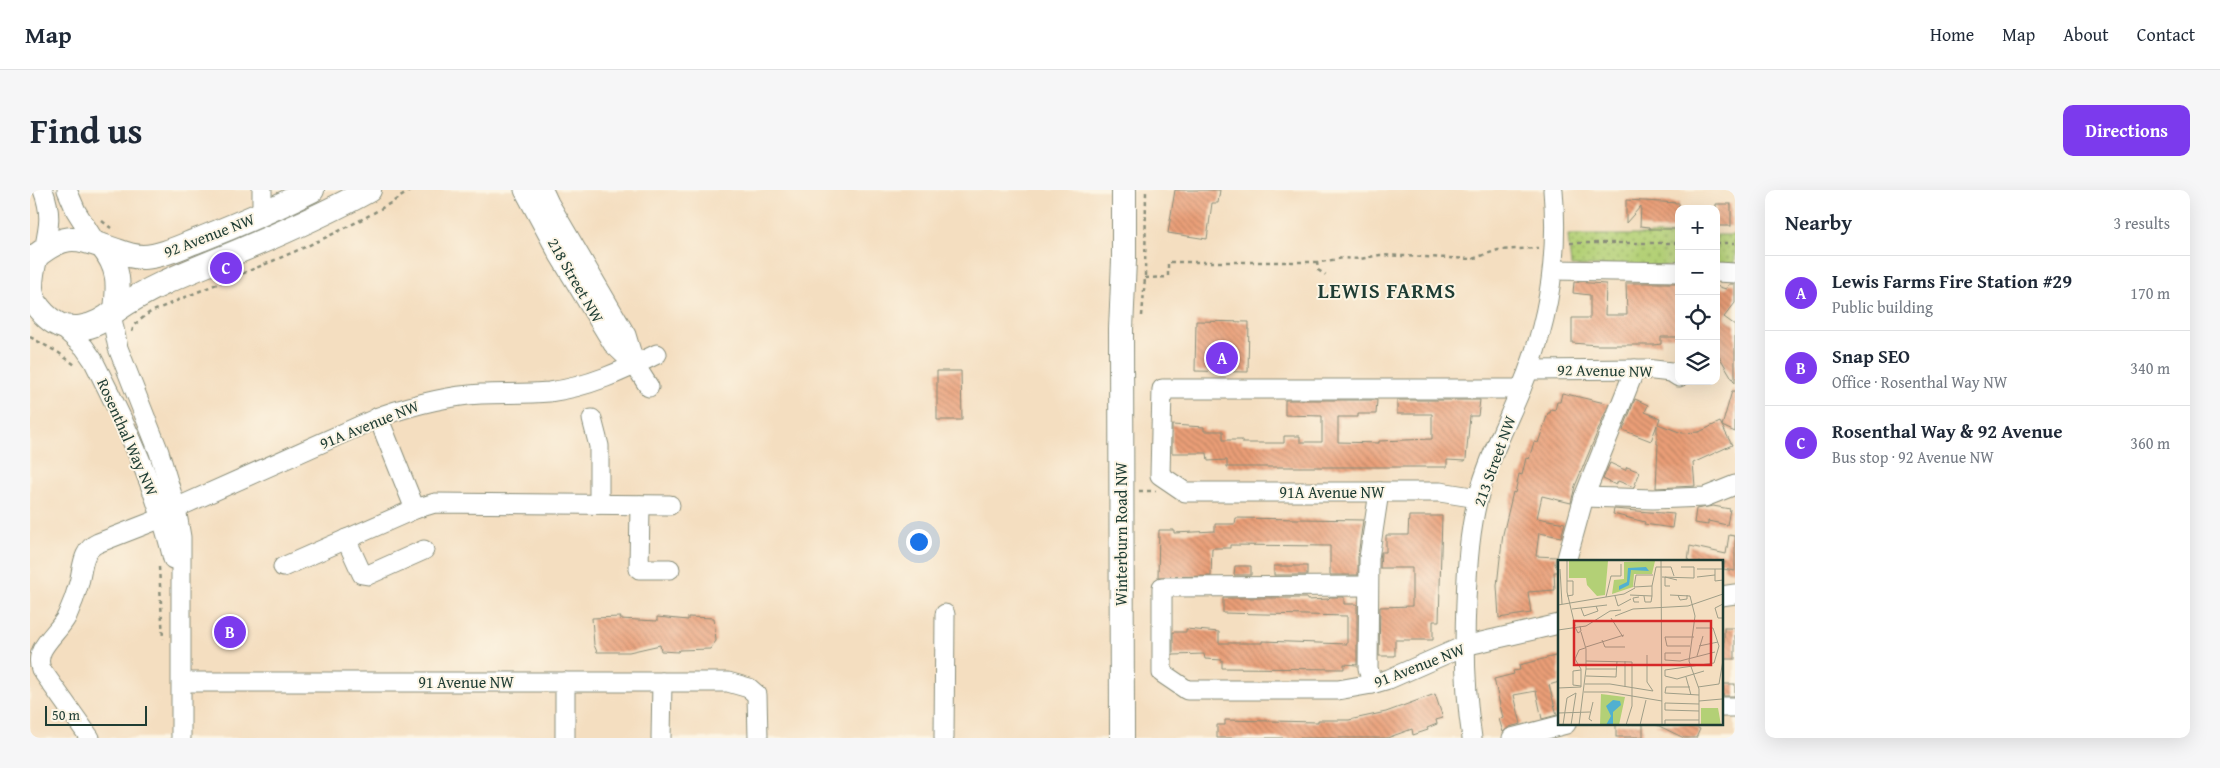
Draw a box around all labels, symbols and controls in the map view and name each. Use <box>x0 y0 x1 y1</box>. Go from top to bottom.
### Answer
text: Map <box>25 17 72 52</box>
text: Home <box>1930 21 1974 48</box>
text: Map <box>2002 21 2035 48</box>
text: About <box>2063 21 2109 48</box>
text: Contact <box>2137 21 2195 48</box>
text: Find us <box>30 105 143 156</box>
button: Directions <box>2063 105 2190 156</box>
map controls <box>1675 205 1720 385</box>
button: + <box>1675 205 1720 250</box>
street label: 92 Avenue NW <box>160 207 258 263</box>
text: Nearby <box>1785 207 1852 238</box>
text: 3 results <box>2113 211 2170 235</box>
street label: 218 Street NW <box>542 233 610 327</box>
pin: C <box>210 249 242 287</box>
button: − <box>1675 250 1720 295</box>
text: Lewis Farms Fire Station #29 <box>1832 267 2072 295</box>
district label: LEWIS FARMS <box>1318 275 1456 306</box>
text: A <box>1796 281 1806 305</box>
text: 170 m <box>2130 281 2170 305</box>
button: locate <box>1675 295 1720 340</box>
text: Public building <box>1832 295 1933 319</box>
pin: A <box>1206 339 1238 377</box>
button: layers <box>1675 340 1720 385</box>
text: Snap SEO <box>1832 342 1910 370</box>
text: B <box>1796 356 1806 380</box>
text: 340 m <box>2130 356 2170 380</box>
street label: 92 Avenue NW <box>1557 357 1653 383</box>
text: Office · Rosenthal Way NW <box>1832 370 2007 394</box>
street label: Rosenthal Way NW <box>91 374 165 500</box>
street label: 91A Avenue NW <box>316 393 423 455</box>
street label: 213 Street NW <box>1467 412 1522 510</box>
text: Rosenthal Way & 92 Avenue <box>1832 417 2063 445</box>
text: C <box>1796 431 1806 455</box>
text: 360 m <box>2130 431 2170 455</box>
text: Bus stop · 92 Avenue NW <box>1832 445 1994 469</box>
street label: Winterburn Road NW <box>1109 462 1133 606</box>
street label: 91A Avenue NW <box>1279 480 1385 504</box>
your location <box>906 529 932 555</box>
inset map <box>1558 560 1722 726</box>
pin: B <box>214 613 246 651</box>
street label: 91 Avenue NW <box>1370 637 1468 693</box>
street label: 91 Avenue NW <box>418 670 514 694</box>
scale bar <box>45 703 148 726</box>
text: 50 m <box>52 705 80 725</box>

